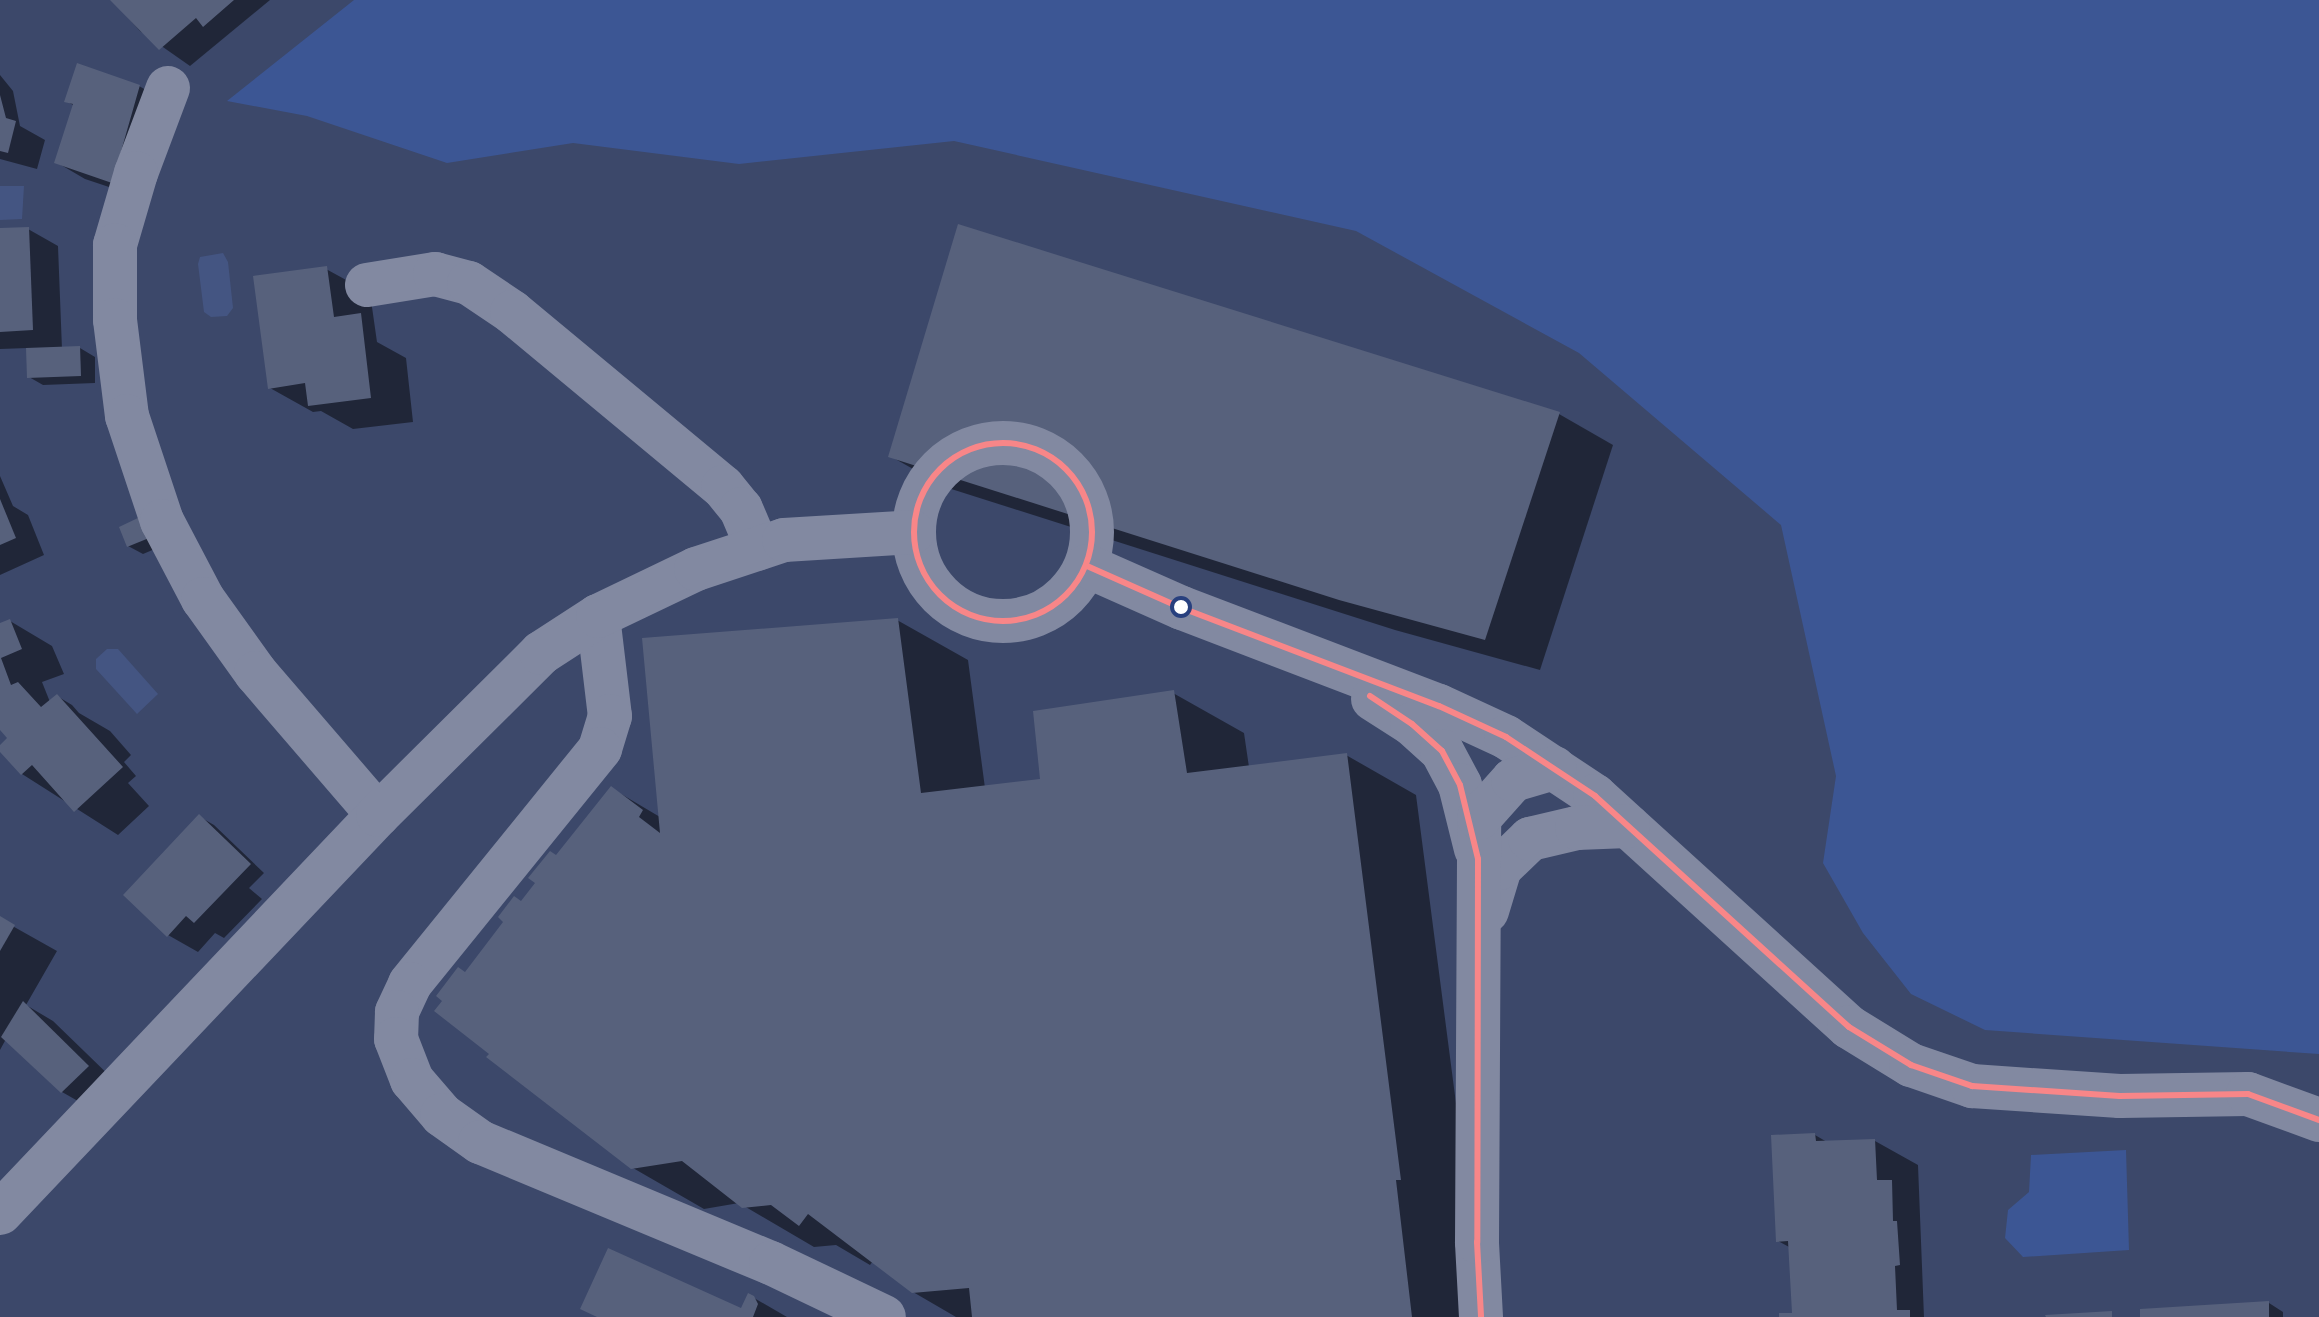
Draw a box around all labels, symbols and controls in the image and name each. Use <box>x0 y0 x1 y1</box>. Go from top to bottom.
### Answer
unlabelled marker <box>1173 599 1189 615</box>

